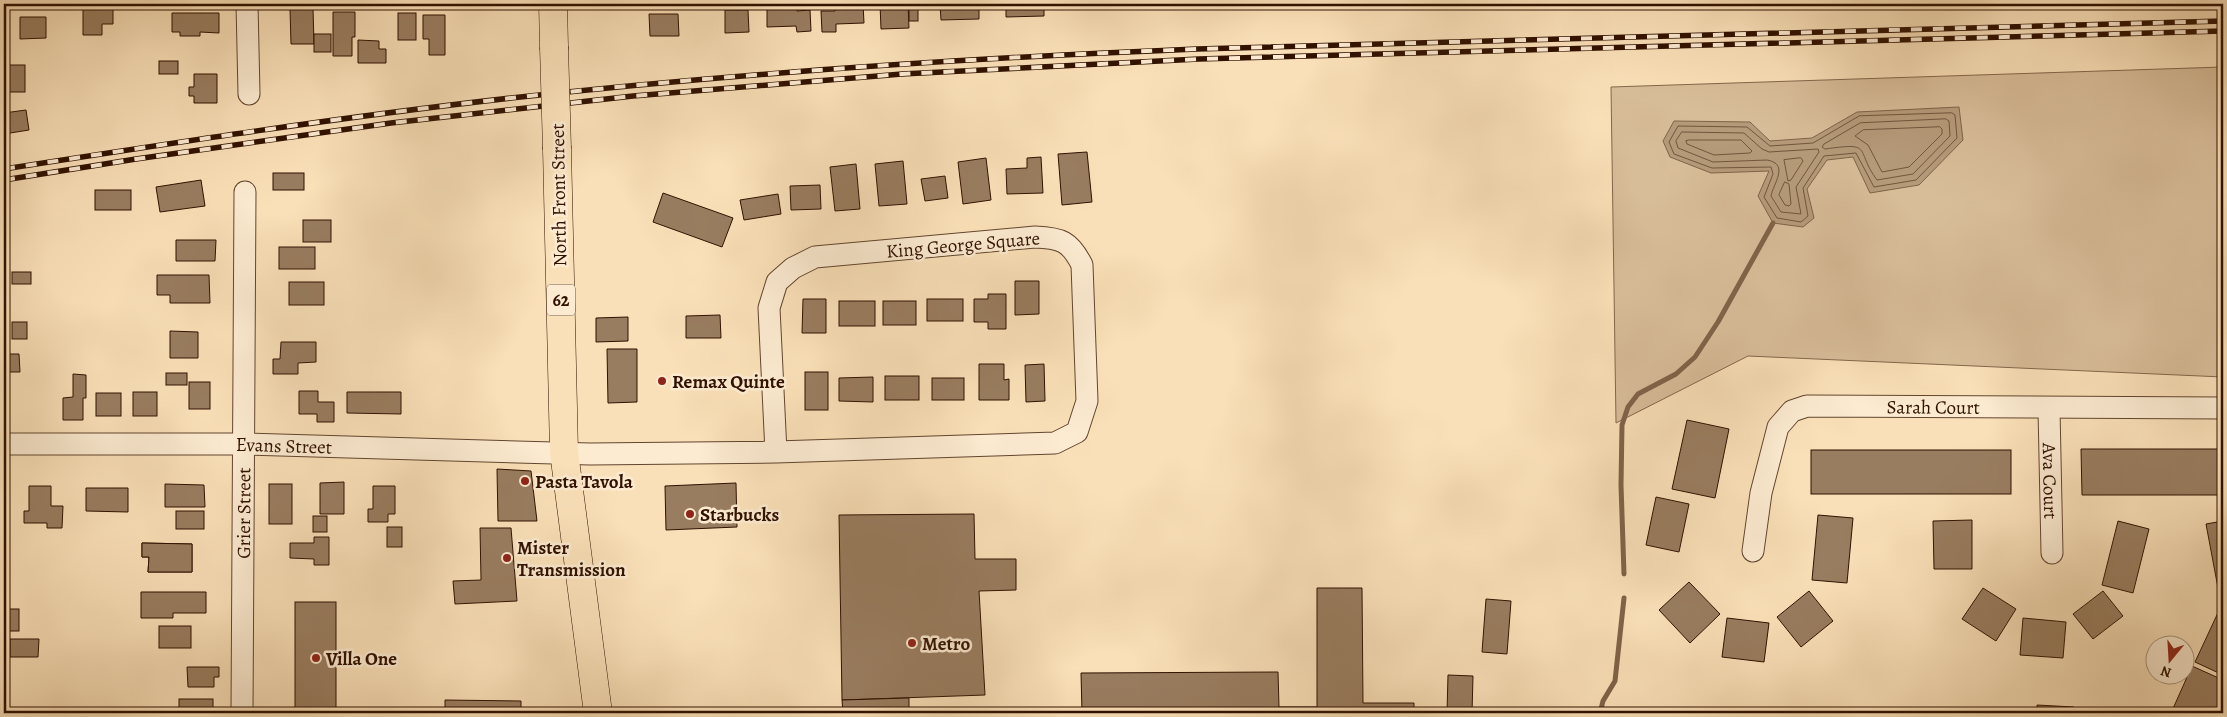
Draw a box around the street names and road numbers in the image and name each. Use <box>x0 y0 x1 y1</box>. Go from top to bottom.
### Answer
street label: North Front Street <box>545 123 573 267</box>
street label: King George Square <box>885 225 1041 265</box>
road number: 62 <box>547 284 575 316</box>
street label: Sarah Court <box>1887 394 1980 421</box>
street label: Evans Street <box>236 432 332 461</box>
street label: Ava Court <box>2036 442 2063 519</box>
street label: Grier Street <box>231 467 257 559</box>

